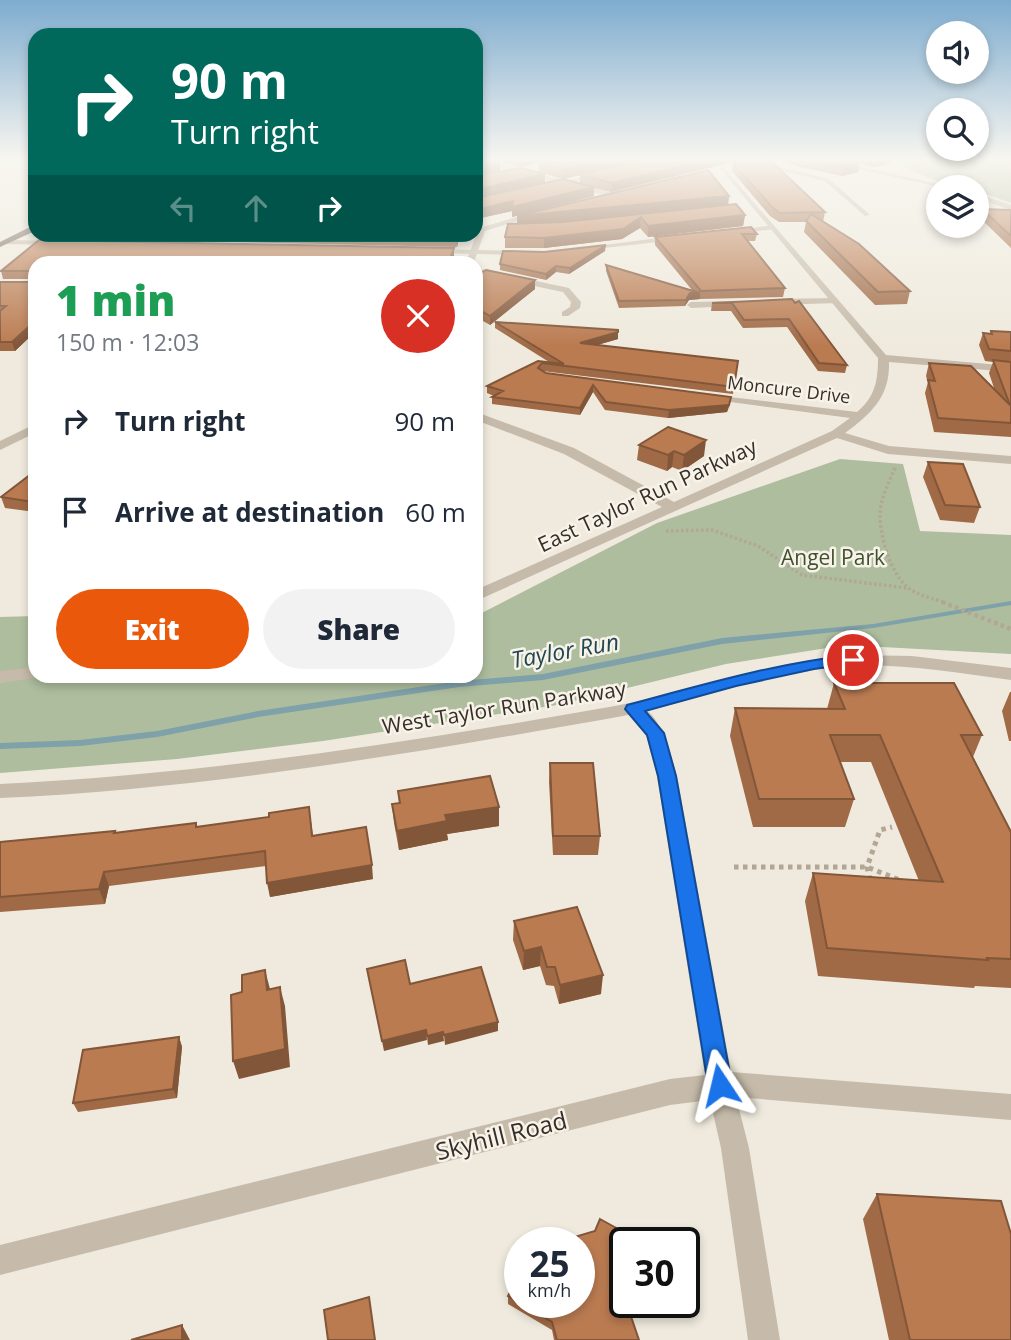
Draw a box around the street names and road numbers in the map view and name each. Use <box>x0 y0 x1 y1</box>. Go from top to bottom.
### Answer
street label: Moncure Drive <box>726 370 852 408</box>
street label: East Taylor Run Parkway <box>533 432 761 558</box>
street label: West Taylor Run Parkway <box>380 674 628 740</box>
street label: Skyhill Road <box>432 1103 570 1167</box>

